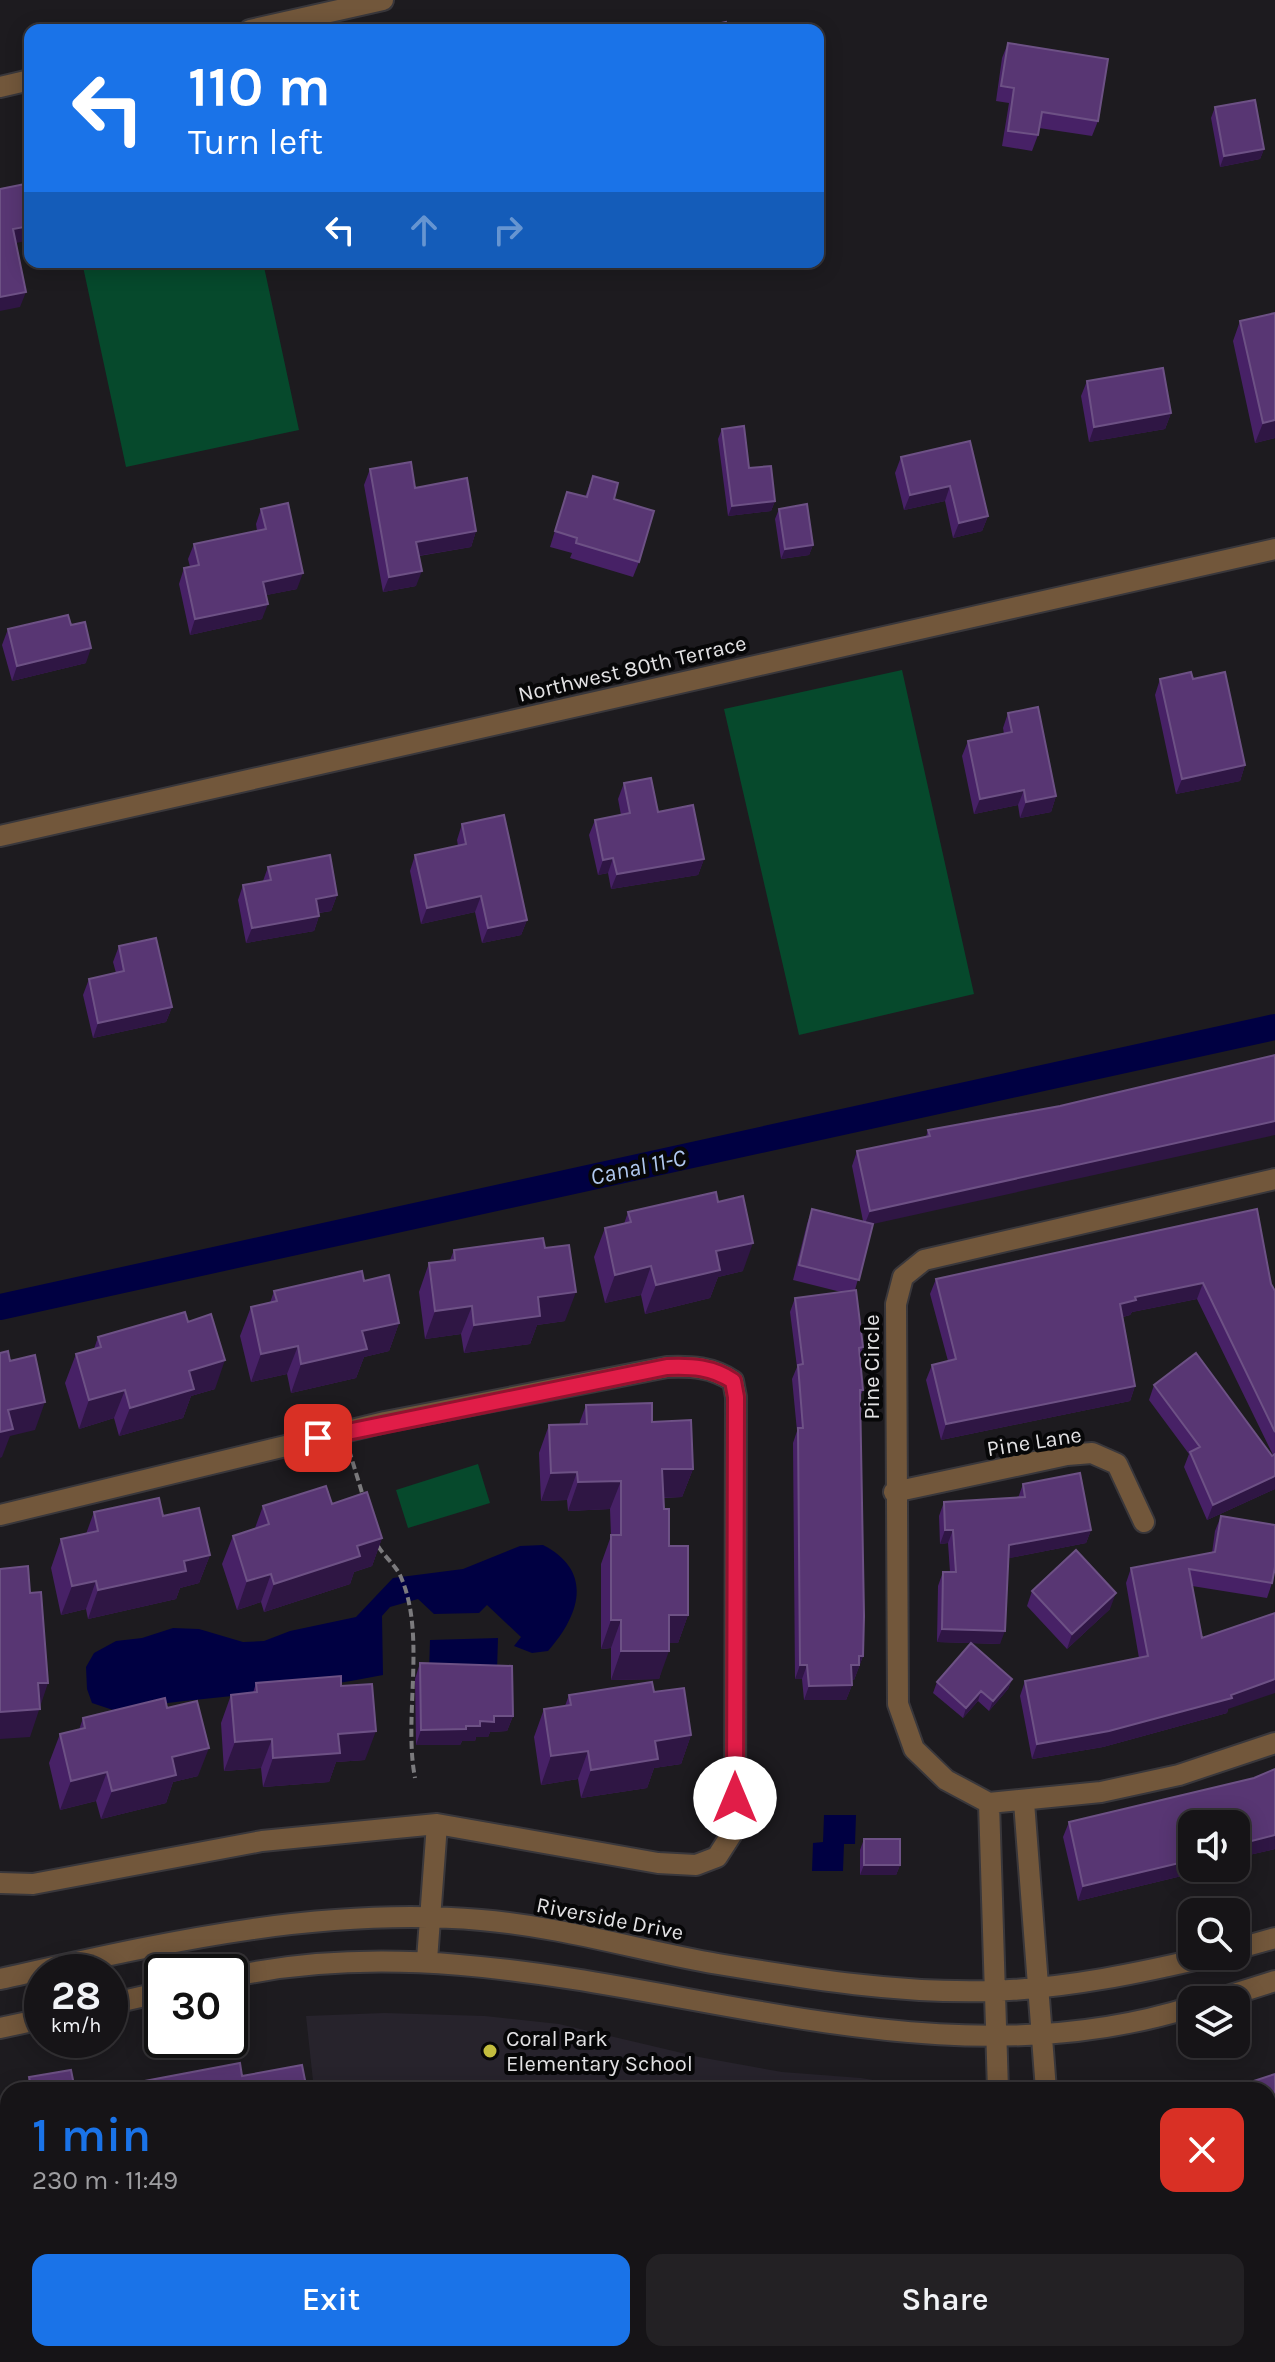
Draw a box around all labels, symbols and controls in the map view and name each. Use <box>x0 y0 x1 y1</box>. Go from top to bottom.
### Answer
text: 110 m <box>188 54 331 119</box>
icon: left <box>56 56 160 160</box>
text: Turn left <box>188 121 323 163</box>
icon: left <box>318 208 362 252</box>
icon: ahead <box>402 208 446 252</box>
icon: right <box>486 208 530 252</box>
street label: Northwest 80th Terrace <box>516 630 749 708</box>
water label: Canal 11-C <box>588 1143 689 1191</box>
street label: Pine Circle <box>859 1314 885 1420</box>
pin <box>284 1404 352 1472</box>
icon: arrive <box>296 1416 340 1460</box>
street label: Pine Lane <box>985 1422 1083 1462</box>
position arrow <box>693 1756 777 1840</box>
map controls <box>1178 1810 1250 2058</box>
button: sound <box>1178 1810 1250 1882</box>
street label: Riverside Drive <box>534 1892 686 1946</box>
button: search <box>1178 1898 1250 1970</box>
speed limit sign: 30 <box>144 1954 248 2058</box>
text: 28 <box>51 1972 101 2019</box>
button: layers <box>1178 1986 1250 2058</box>
text: km/h <box>51 2014 101 2037</box>
place label: Coral Park Elementary School <box>506 2026 693 2077</box>
marker: Coral Park Elementary School <box>481 2042 499 2060</box>
text: 1 min <box>32 2107 151 2163</box>
button: close <box>1160 2108 1244 2192</box>
text: 230 m · 11:49 <box>32 2165 178 2196</box>
button: Exit <box>32 2254 630 2346</box>
button: Share <box>646 2254 1244 2346</box>

